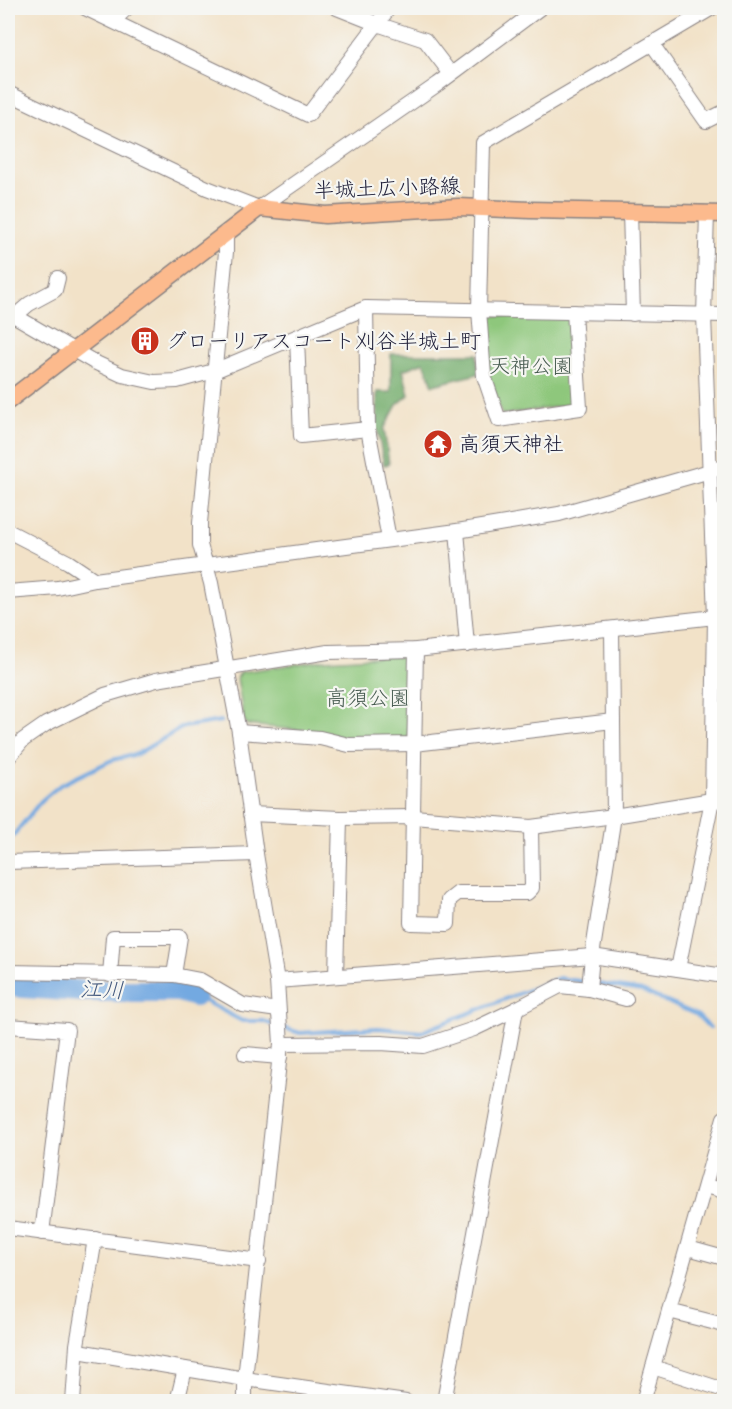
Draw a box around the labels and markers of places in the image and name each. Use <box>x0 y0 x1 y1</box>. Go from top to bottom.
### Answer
building icon: グローリアスコート刈谷半城土町 <box>129 325 161 357</box>
place label: グローリアスコート刈谷半城土町 <box>166 328 481 356</box>
temple icon: 高須天神社 <box>422 428 454 460</box>
place label: 高須天神社 <box>459 431 564 459</box>

